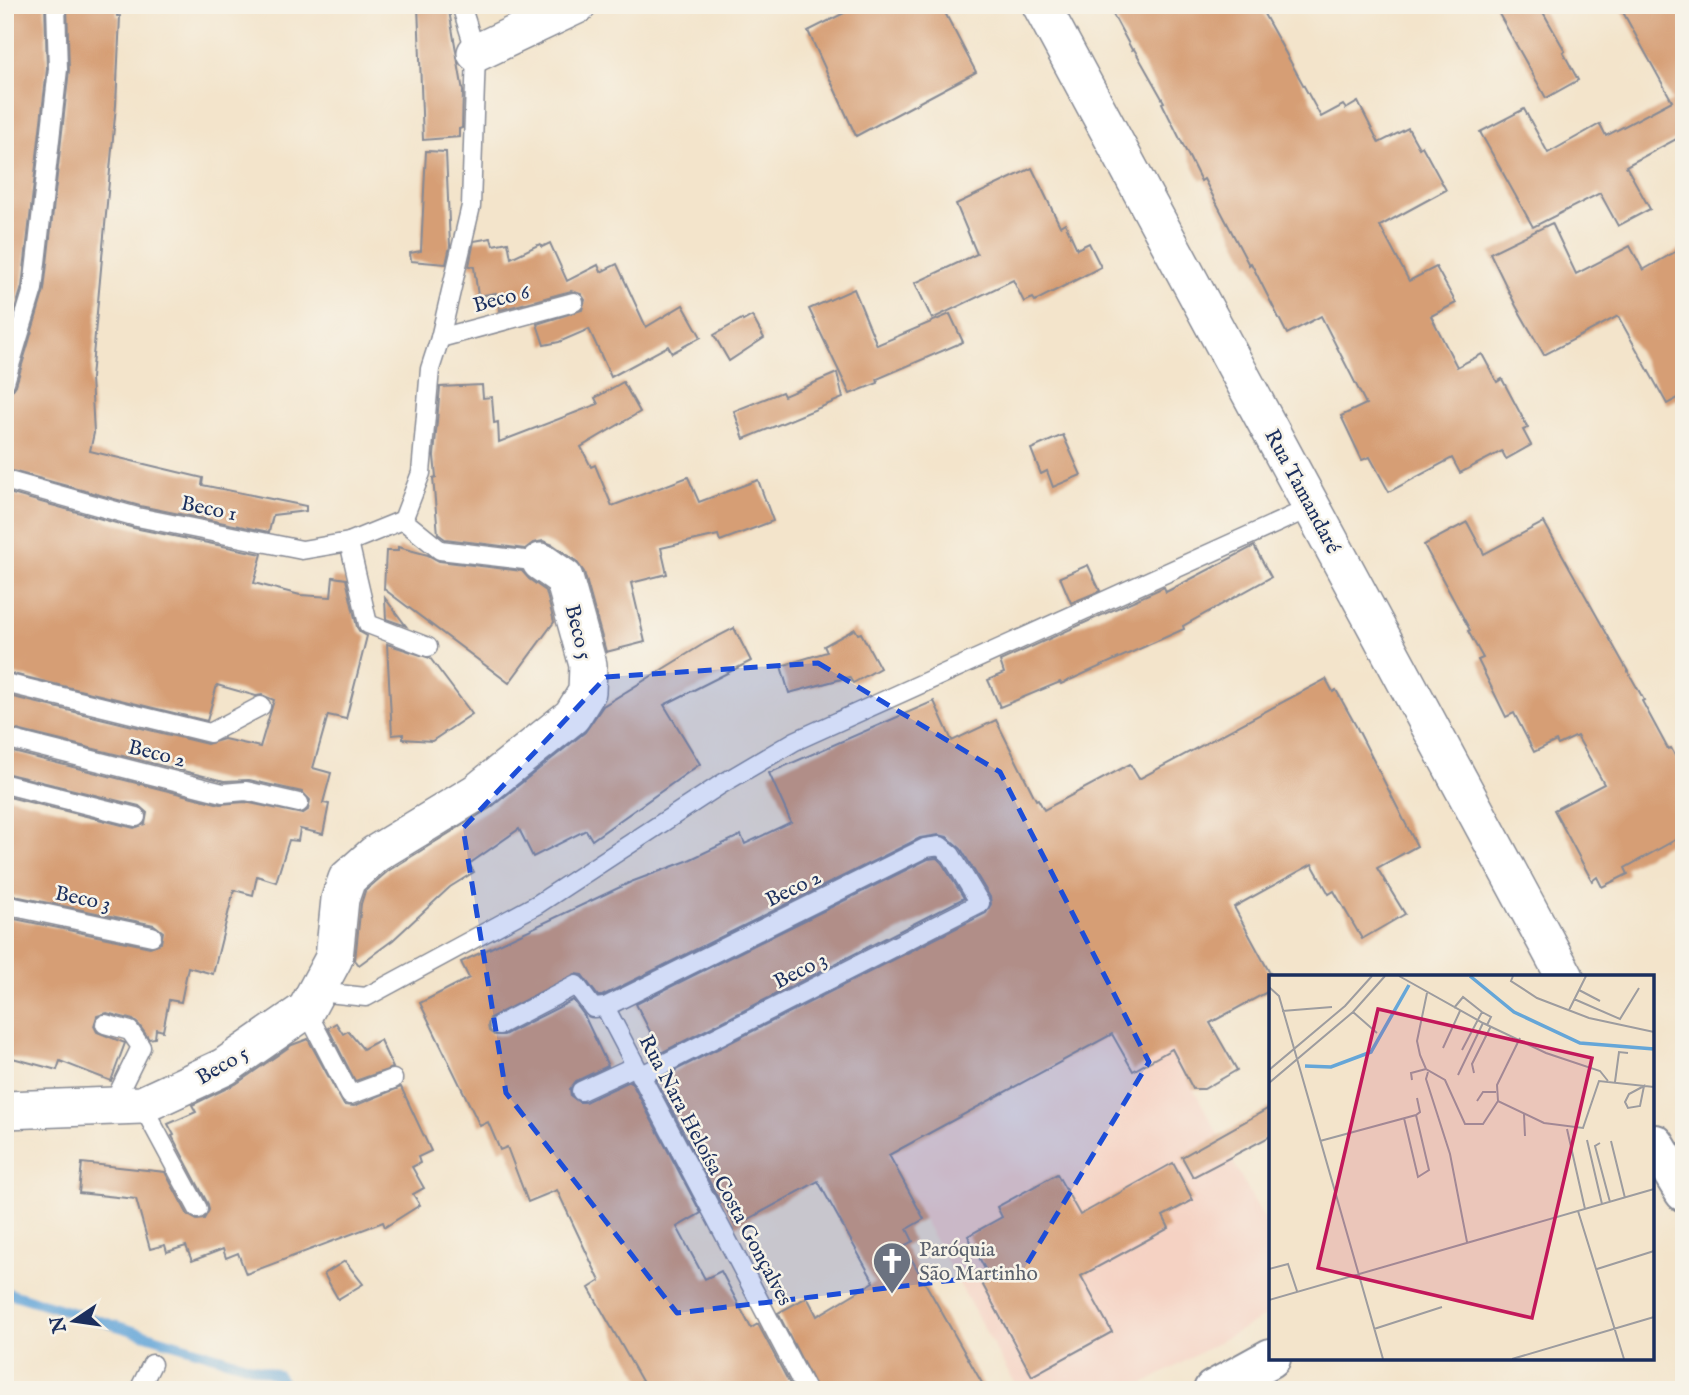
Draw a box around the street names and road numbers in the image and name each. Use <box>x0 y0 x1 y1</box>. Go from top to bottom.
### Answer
street label: Beco 6 <box>470 279 534 320</box>
street label: Rua Tamandaré <box>1258 425 1346 559</box>
street label: Beco 1 <box>178 490 239 529</box>
street label: Beco 5 <box>558 602 598 663</box>
street label: Beco 2 <box>125 734 188 775</box>
street label: Beco 2 <box>762 864 826 914</box>
street label: Beco 3 <box>52 880 113 919</box>
street label: Beco 3 <box>769 947 832 996</box>
street label: Rua Nara Heloísa Costa Gonçalves <box>632 1031 798 1311</box>
street label: Beco 5 <box>192 1040 254 1092</box>

